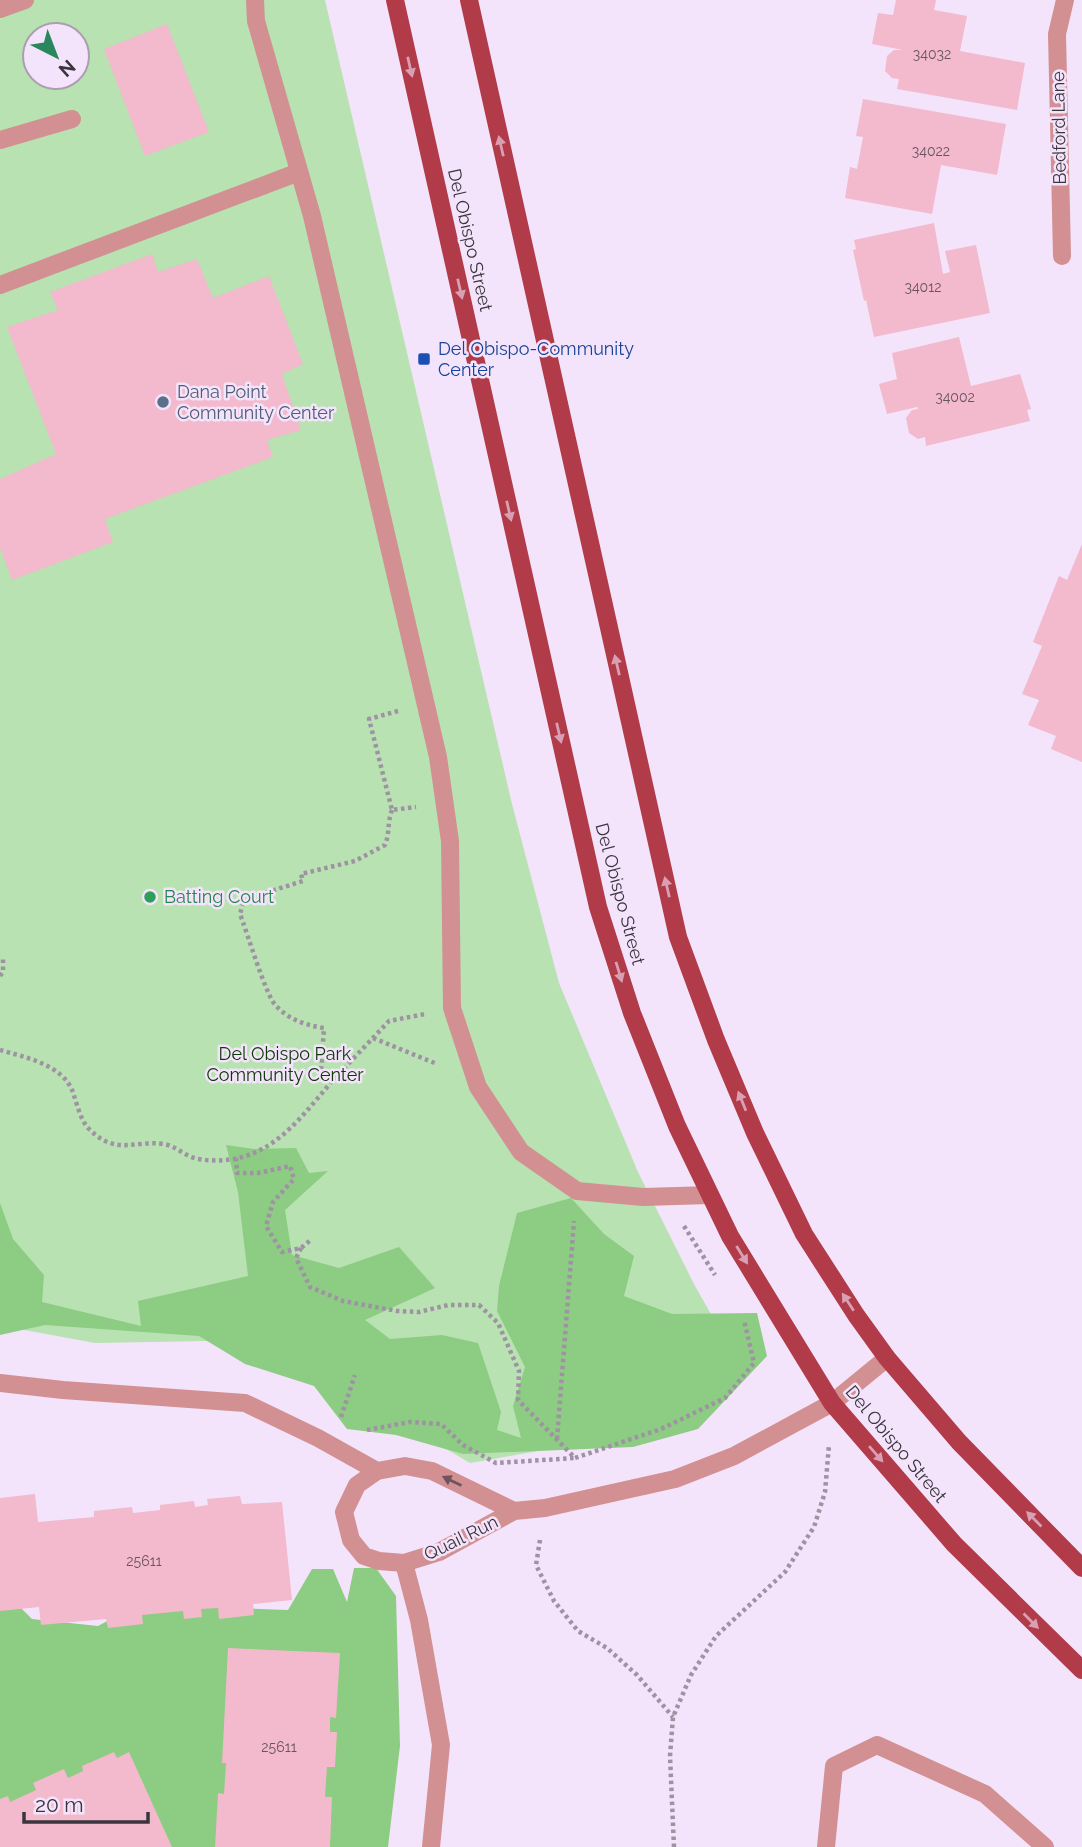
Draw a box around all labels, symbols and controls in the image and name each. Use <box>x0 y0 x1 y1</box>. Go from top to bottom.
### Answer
north arrow <box>21 21 91 91</box>
house number: 34032 <box>913 46 951 62</box>
text: N <box>55 56 80 82</box>
one-way arrow <box>404 56 415 78</box>
street label: Bedford Lane <box>1047 71 1070 185</box>
one-way arrow <box>496 135 507 157</box>
house number: 34022 <box>912 143 950 159</box>
street label: Del Obispo Street <box>444 166 497 313</box>
one-way arrow <box>454 278 465 300</box>
house number: 34012 <box>905 279 941 295</box>
place label: Del Obispo-Community Center <box>438 338 634 380</box>
marker: Del Obispo-Community Center <box>416 351 432 367</box>
place label: Dana Point Community Center <box>177 381 335 423</box>
house number: 34002 <box>935 389 975 405</box>
marker: Dana Point Community Center <box>155 394 171 410</box>
one-way arrow <box>504 500 515 522</box>
one-way arrow <box>612 654 623 676</box>
one-way arrow <box>554 722 565 744</box>
street label: Del Obispo Street <box>591 821 650 967</box>
one-way arrow <box>661 876 672 898</box>
place label: Batting Court <box>164 886 274 907</box>
marker: Batting Court <box>142 889 158 905</box>
one-way arrow <box>614 962 624 983</box>
park label: Del Obispo Park Community Center <box>206 1043 364 1085</box>
one-way arrow <box>736 1091 747 1112</box>
one-way arrow <box>736 1245 749 1265</box>
one-way arrow <box>841 1292 854 1311</box>
street label: Del Obispo Street <box>841 1381 951 1506</box>
one-way arrow <box>868 1446 883 1463</box>
one-way arrow <box>442 1475 462 1486</box>
street label: Quail Run <box>420 1511 501 1564</box>
one-way arrow <box>1027 1511 1043 1528</box>
house number: 25611 <box>126 1553 162 1569</box>
one-way arrow <box>1022 1613 1039 1629</box>
house number: 25611 <box>261 1739 297 1755</box>
scale bar <box>24 1780 149 1824</box>
text: 20 m <box>35 1792 83 1817</box>

